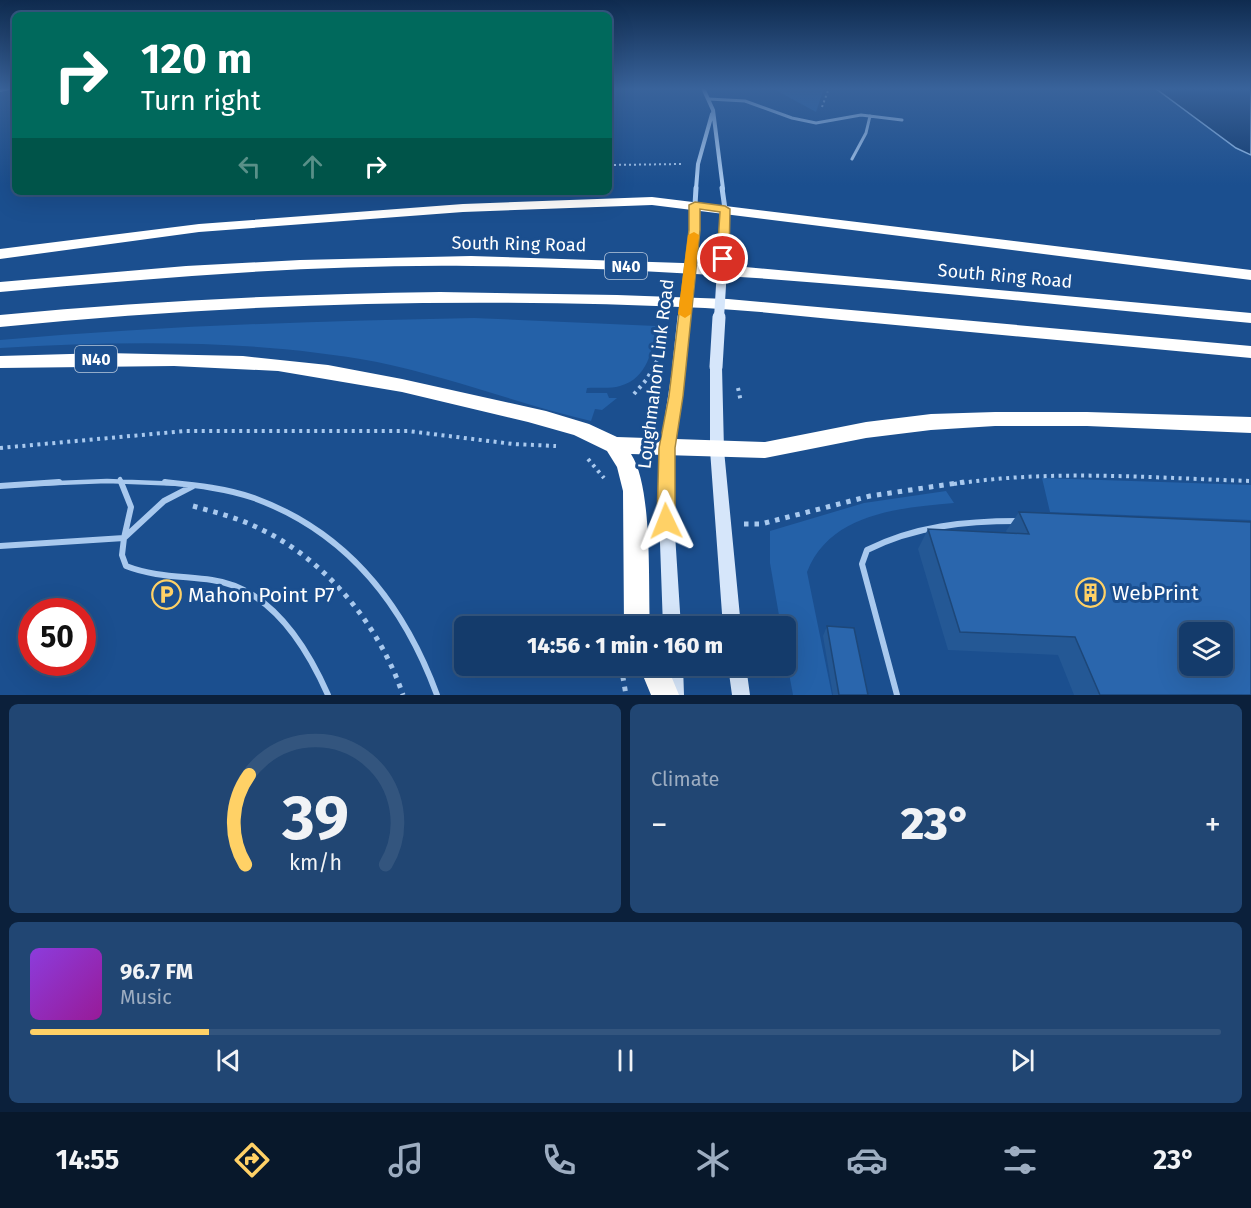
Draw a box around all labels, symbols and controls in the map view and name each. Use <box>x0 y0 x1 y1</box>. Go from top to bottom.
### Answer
text: 120 m <box>141 34 252 84</box>
icon: right <box>42 36 120 114</box>
text: Turn right <box>141 85 261 117</box>
icon: left <box>233 150 266 183</box>
icon: ahead <box>296 150 329 183</box>
icon: right <box>359 150 392 183</box>
street label: South Ring Road <box>451 232 587 256</box>
pin <box>697 233 748 284</box>
icon: arrive <box>706 242 739 275</box>
road number: N40 <box>605 253 647 279</box>
street label: South Ring Road <box>937 259 1073 293</box>
street label: Loughmahon Link Road <box>633 278 679 470</box>
road number: N40 <box>75 346 117 372</box>
position arrow <box>634 489 698 553</box>
building icon: WebPrint <box>1075 577 1107 609</box>
parking icon: Mahon Point P7 <box>151 579 183 611</box>
place label: WebPrint <box>1112 580 1199 606</box>
place label: Mahon Point P7 <box>188 582 335 608</box>
speed limit sign: 50 <box>18 598 96 676</box>
map controls <box>1179 622 1233 676</box>
button: layers <box>1179 622 1233 676</box>
text: 14:56 · 1 min · 160 m <box>527 632 723 659</box>
text: Climate <box>651 767 719 791</box>
text: 39 <box>281 781 348 856</box>
text: 23° <box>901 797 971 851</box>
text: − <box>651 805 668 845</box>
text: + <box>1205 805 1221 845</box>
text: km/h <box>288 851 342 877</box>
text: 96.7 FM <box>120 958 193 985</box>
text: Music <box>120 985 172 1009</box>
icon: previous <box>212 1044 245 1077</box>
icon: pause <box>609 1044 642 1077</box>
icon: next <box>1006 1044 1039 1077</box>
icon: directions <box>231 1139 273 1181</box>
icon: music <box>385 1139 427 1181</box>
icon: phone <box>538 1139 580 1181</box>
icon: climate <box>692 1139 734 1181</box>
icon: car <box>846 1139 888 1181</box>
icon: filters <box>999 1139 1041 1181</box>
text: 14:55 <box>56 1144 119 1176</box>
text: 23° <box>1153 1144 1195 1176</box>

